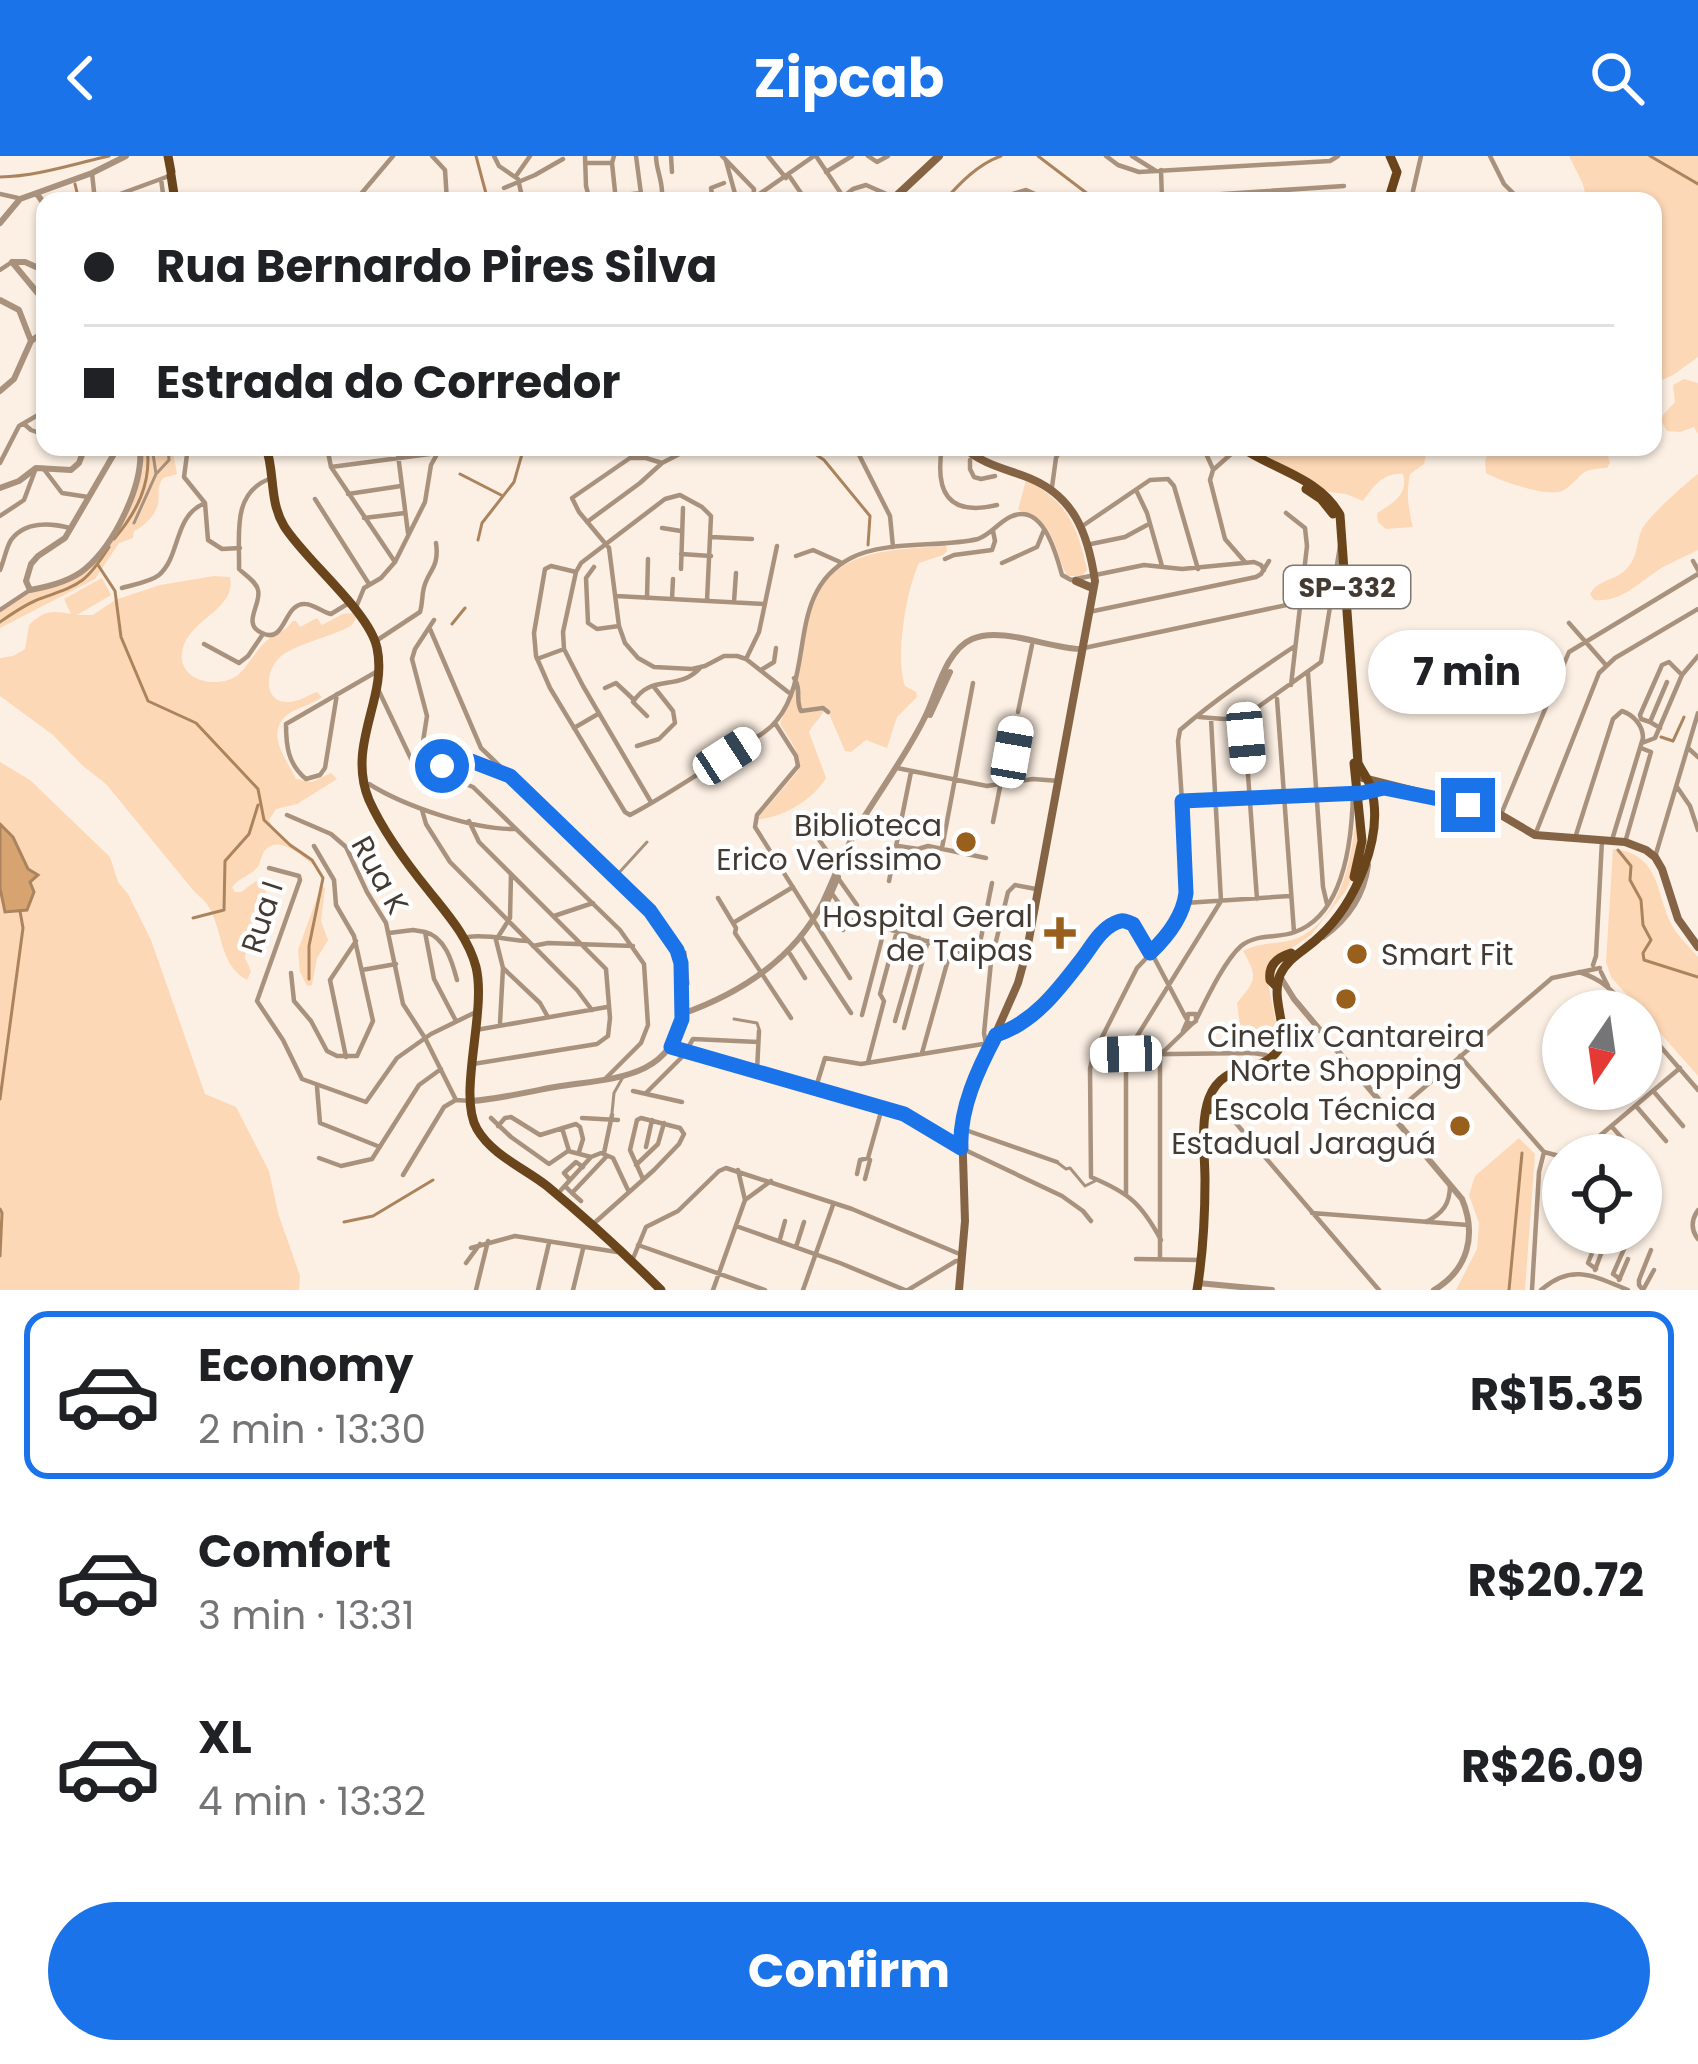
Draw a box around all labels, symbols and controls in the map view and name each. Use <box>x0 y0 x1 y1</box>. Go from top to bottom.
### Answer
text: Zipcab <box>754 40 944 116</box>
icon: back <box>48 45 114 111</box>
icon: search <box>1584 45 1650 111</box>
text: Rua Bernardo Pires Silva <box>156 235 717 298</box>
text: Estrada do Corredor <box>156 351 621 414</box>
road number: SP-332 <box>1284 566 1410 608</box>
callout: 7 min <box>1369 631 1567 715</box>
text: 7 min <box>1413 644 1521 699</box>
car <box>1225 701 1267 775</box>
car <box>988 713 1036 791</box>
car <box>687 721 767 791</box>
route start <box>415 739 469 793</box>
route end <box>1441 778 1495 832</box>
place label: Biblioteca Erico Veríssimo <box>716 804 942 881</box>
street label: Rua K <box>341 828 419 922</box>
marker: Biblioteca Erico Veríssimo <box>953 829 979 855</box>
street label: Rua I <box>230 876 294 958</box>
place label: Hospital Geral de Taipas <box>822 895 1033 972</box>
marker: Hospital Geral de Taipas <box>1044 917 1076 949</box>
place label: Smart Fit <box>1381 933 1513 976</box>
marker: Smart Fit <box>1344 941 1370 967</box>
marker: Cineflix Cantareira Norte Shopping <box>1333 986 1359 1012</box>
north arrow <box>1542 990 1662 1110</box>
map controls <box>1542 990 1662 1254</box>
place label: Cineflix Cantareira Norte Shopping <box>1207 1015 1485 1092</box>
car <box>1089 1035 1163 1073</box>
place label: Escola Técnica Estadual Jaraguá <box>1171 1088 1436 1165</box>
marker: Escola Técnica Estadual Jaraguá <box>1447 1113 1473 1139</box>
button: locate <box>1542 1134 1662 1254</box>
text: Economy <box>198 1334 413 1397</box>
icon: car <box>54 1341 162 1449</box>
text: R$15.35 <box>1470 1363 1644 1426</box>
text: 2 min · 13:30 <box>198 1402 426 1457</box>
text: Comfort <box>198 1520 391 1583</box>
icon: car <box>54 1527 162 1635</box>
text: R$20.72 <box>1468 1549 1644 1612</box>
text: 3 min · 13:31 <box>198 1588 414 1643</box>
text: XL <box>198 1706 252 1769</box>
icon: car <box>54 1713 162 1821</box>
text: R$26.09 <box>1461 1735 1644 1798</box>
text: 4 min · 13:32 <box>198 1774 426 1829</box>
button: Confirm <box>48 1902 1650 2040</box>

